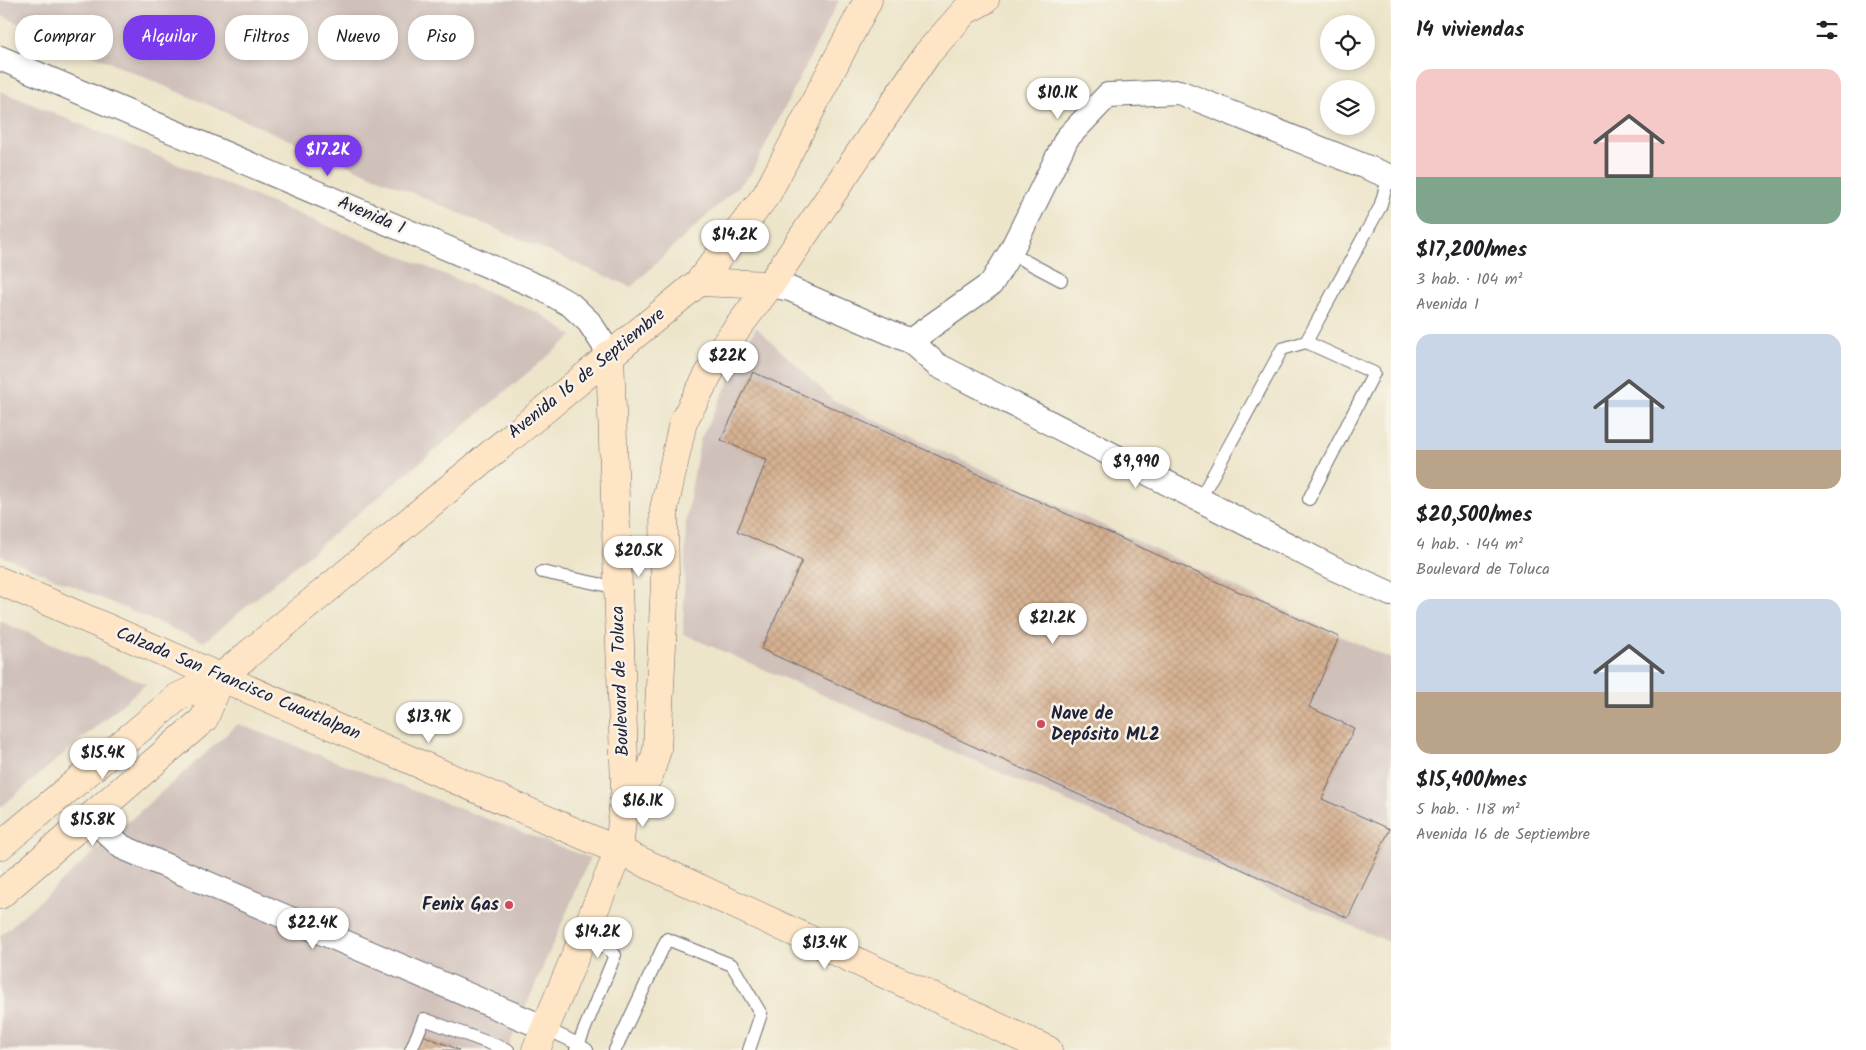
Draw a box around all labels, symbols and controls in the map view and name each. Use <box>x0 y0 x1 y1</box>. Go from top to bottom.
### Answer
text: 14 viviendas <box>1416 14 1524 47</box>
chip: Comprar <box>15 15 113 60</box>
chip: Alquilar <box>123 15 215 60</box>
chip: Filtros <box>225 15 308 60</box>
chip: Nuevo <box>318 15 398 60</box>
chip: Piso <box>408 15 474 60</box>
map controls <box>1320 15 1375 135</box>
button: locate <box>1320 15 1375 70</box>
icon: filters <box>1813 16 1841 44</box>
pin: $10.1K <box>1017 78 1099 120</box>
button: layers <box>1320 80 1375 135</box>
text: $10.1K <box>1038 81 1078 106</box>
icon: home <box>1584 101 1674 191</box>
pin: $17.2K <box>287 134 369 177</box>
text: $17.2K <box>306 138 350 163</box>
street label: Avenida 1 <box>333 189 409 243</box>
pin: $14.2K <box>694 220 776 262</box>
text: $14.2K <box>712 223 758 248</box>
text: $17,200/mes <box>1416 234 1527 267</box>
text: 3 hab. · 104 m² <box>1416 267 1522 292</box>
text: Avenida 1 <box>1416 292 1479 317</box>
street label: Avenida 16 de Septiembre <box>502 301 672 447</box>
pin: $22K <box>698 340 758 383</box>
text: $22K <box>709 344 747 369</box>
icon: home <box>1584 366 1674 456</box>
pin: $9,990 <box>1095 446 1177 489</box>
text: $9,990 <box>1113 450 1159 475</box>
text: $20,500/mes <box>1416 499 1532 532</box>
text: 4 hab. · 144 m² <box>1416 532 1523 557</box>
pin: $20.5K <box>598 536 680 578</box>
text: $20.5K <box>615 539 663 564</box>
text: Boulevard de Toluca <box>1416 557 1550 582</box>
pin: $21.2K <box>1012 602 1094 645</box>
street label: Boulevard de Toluca <box>604 605 638 757</box>
text: $21.2K <box>1030 606 1076 631</box>
street label: Calzada San Francisco Cuautlalpan <box>111 619 365 749</box>
icon: home <box>1584 631 1674 721</box>
place label: Nave de Depósito ML2 <box>1051 700 1160 750</box>
pin: $13.9K <box>388 702 470 744</box>
text: $13.9K <box>407 705 451 730</box>
marker: Nave de Depósito ML2 <box>1035 718 1047 730</box>
pin: $15.4K <box>62 738 144 780</box>
text: $15.4K <box>81 741 125 766</box>
text: $15,400/mes <box>1416 764 1527 797</box>
pin: $16.1K <box>602 786 684 828</box>
text: $16.1K <box>622 789 664 814</box>
text: 5 hab. · 118 m² <box>1416 797 1520 822</box>
pin: $15.8K <box>52 804 134 847</box>
text: $15.8K <box>70 808 116 833</box>
text: Avenida 16 de Septiembre <box>1416 822 1590 847</box>
place label: Fenix Gas <box>422 891 500 920</box>
marker: Fenix Gas <box>503 899 515 911</box>
pin: $22.4K <box>272 908 354 950</box>
text: $22.4K <box>288 911 338 936</box>
pin: $14.2K <box>557 916 639 959</box>
text: $14.2K <box>575 920 621 945</box>
pin: $13.4K <box>784 928 866 970</box>
text: $13.4K <box>802 931 848 956</box>

